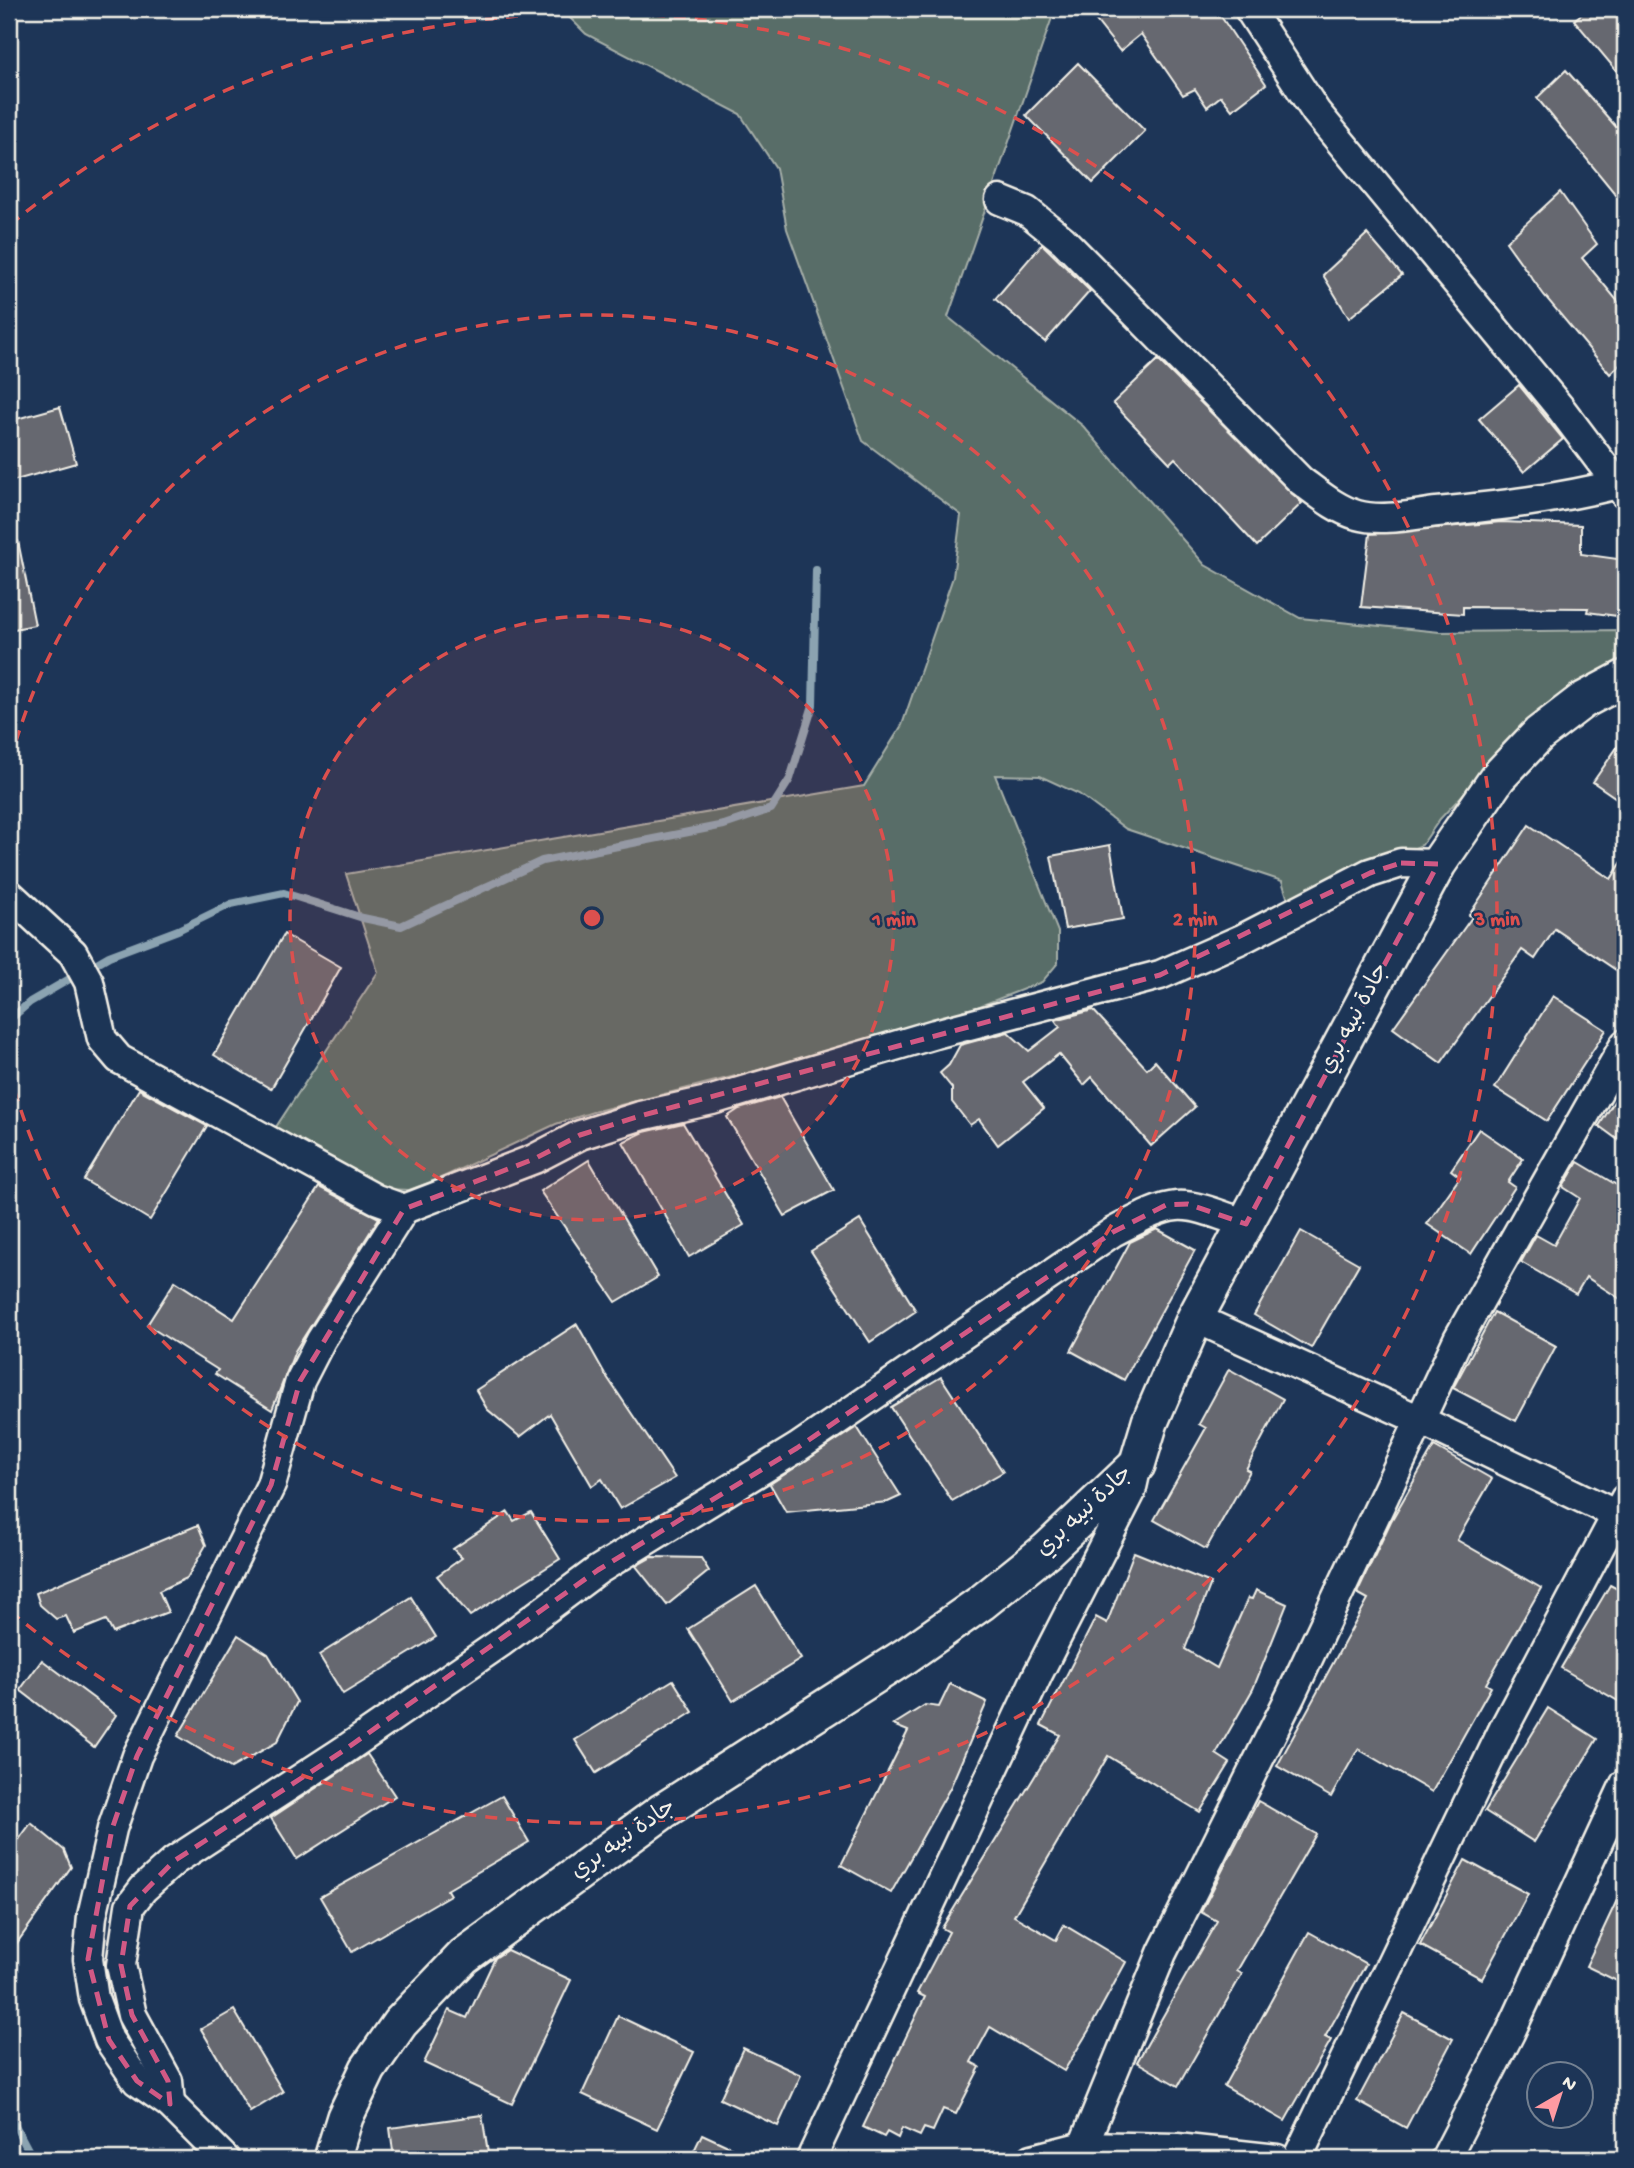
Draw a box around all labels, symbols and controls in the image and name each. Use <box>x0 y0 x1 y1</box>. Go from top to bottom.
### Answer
centre of rings <box>580 906 604 930</box>
text: 1 min <box>872 909 916 934</box>
text: 2 min <box>1173 909 1218 934</box>
text: 3 min <box>1473 909 1521 934</box>
street label: جادة نبيه بري <box>1314 959 1396 1079</box>
street label: جادة نبيه بري <box>1031 1461 1139 1563</box>
street label: جادة نبيه بري <box>566 1794 682 1886</box>
north arrow <box>1526 2060 1596 2130</box>
text: N <box>1556 2072 1581 2097</box>

